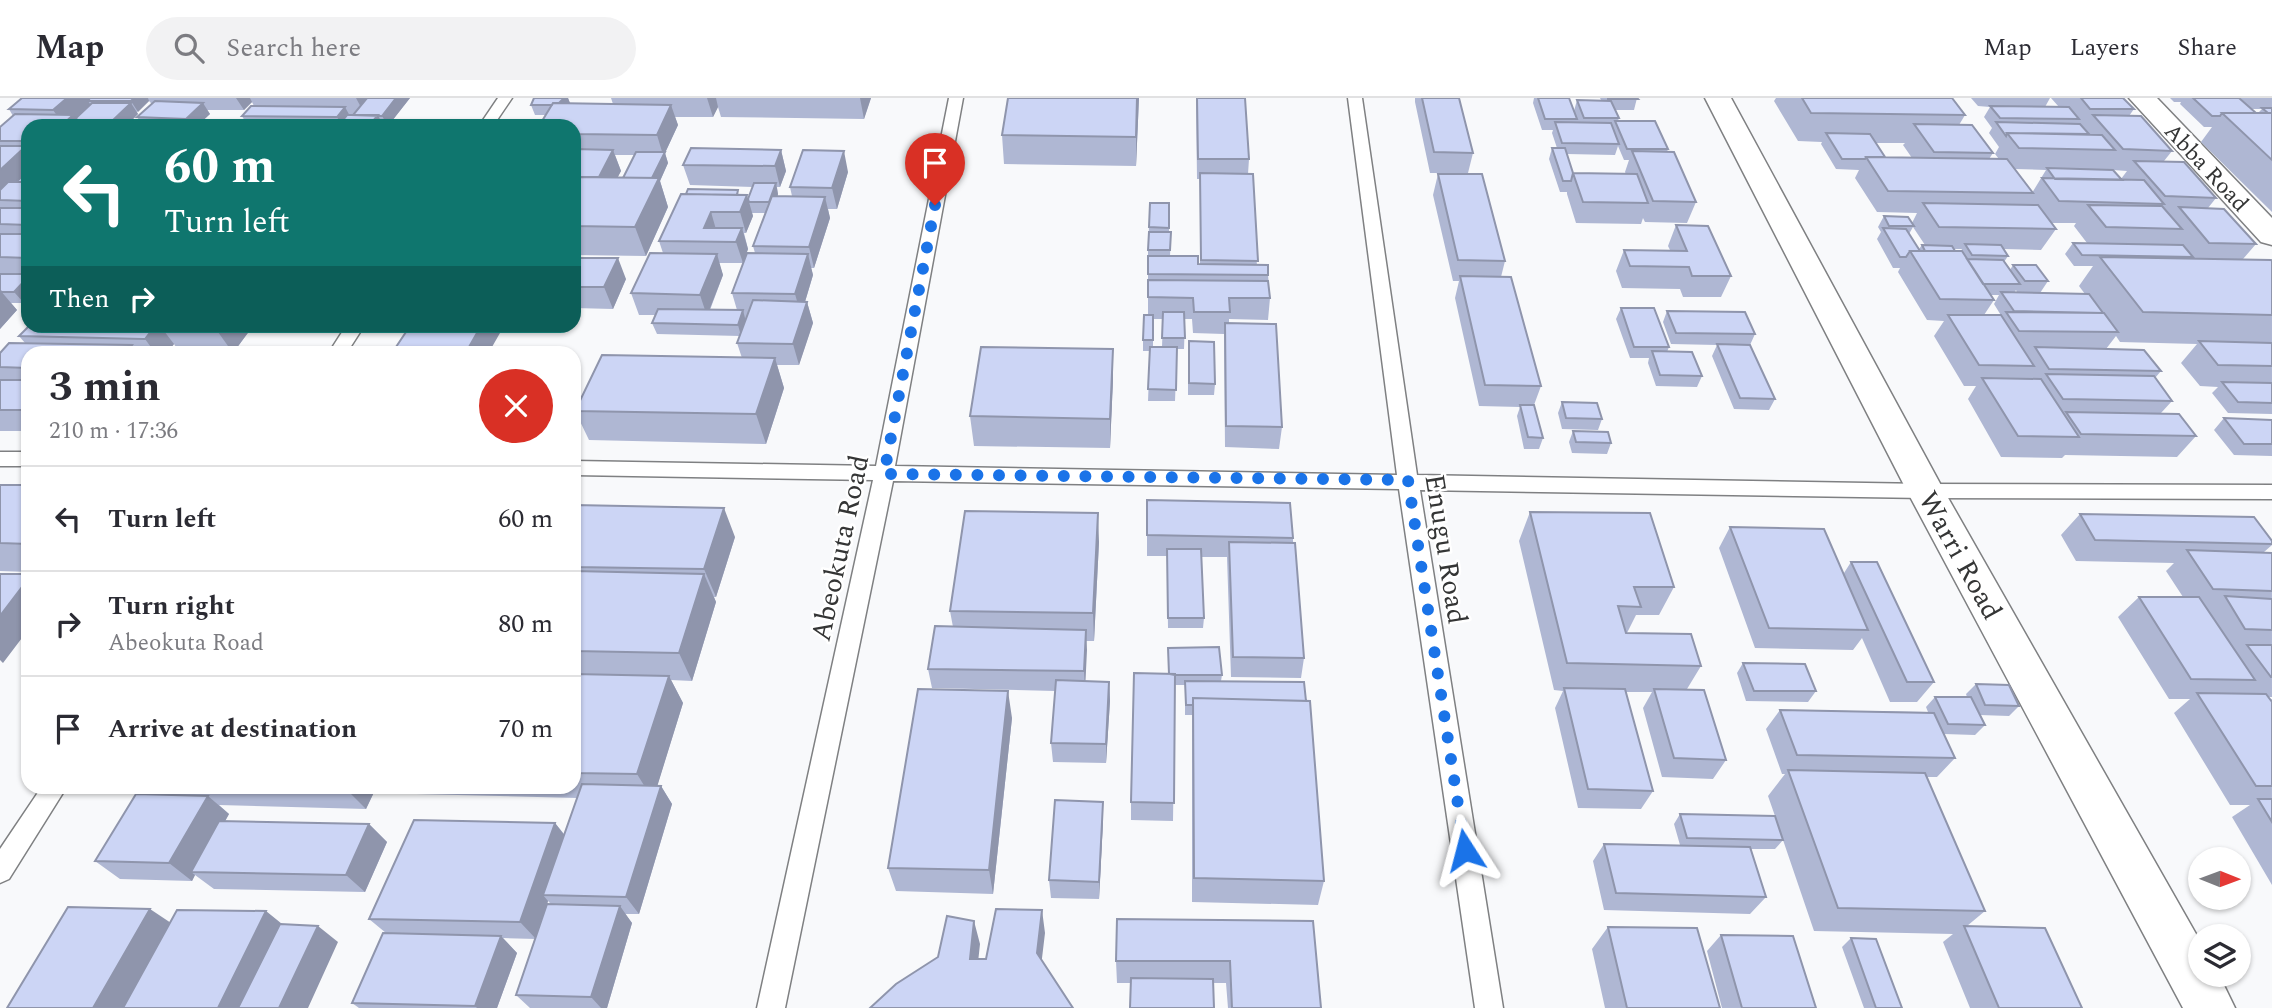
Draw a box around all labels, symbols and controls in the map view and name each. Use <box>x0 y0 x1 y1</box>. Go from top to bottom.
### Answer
search box <box>146 17 636 80</box>
text: Map <box>35 23 104 73</box>
text: Search here <box>226 28 361 68</box>
icon: search <box>170 29 208 67</box>
text: Map <box>1983 30 2032 66</box>
text: Layers <box>2070 30 2140 66</box>
text: Share <box>2178 30 2237 66</box>
street label: Abba Road <box>2155 115 2257 221</box>
text: 60 m <box>164 130 275 205</box>
pin <box>905 133 965 205</box>
icon: arrive <box>916 144 954 182</box>
icon: left <box>49 147 140 238</box>
text: Turn left <box>164 198 290 247</box>
text: Then <box>49 279 109 319</box>
icon: right <box>123 280 161 318</box>
text: 3 min <box>49 356 161 419</box>
button: close <box>479 369 553 443</box>
text: 210 m · 17:36 <box>49 414 178 449</box>
street label: Abeokuta Road <box>800 451 881 646</box>
street label: Enugu Road <box>1412 471 1479 627</box>
street label: Warri Road <box>1907 483 2013 628</box>
text: Turn left <box>108 499 216 539</box>
text: 60 m <box>498 499 553 539</box>
icon: left <box>49 500 87 538</box>
text: Turn right <box>108 586 235 626</box>
text: 80 m <box>498 604 553 644</box>
icon: right <box>49 605 87 643</box>
text: Abeokuta Road <box>108 626 264 661</box>
text: Arrive at destination <box>108 709 357 749</box>
text: 70 m <box>498 709 553 749</box>
icon: arrive <box>49 710 87 748</box>
position arrow <box>1428 813 1502 887</box>
north arrow <box>2188 847 2250 910</box>
map controls <box>2188 847 2251 987</box>
button: layers <box>2188 924 2251 987</box>

